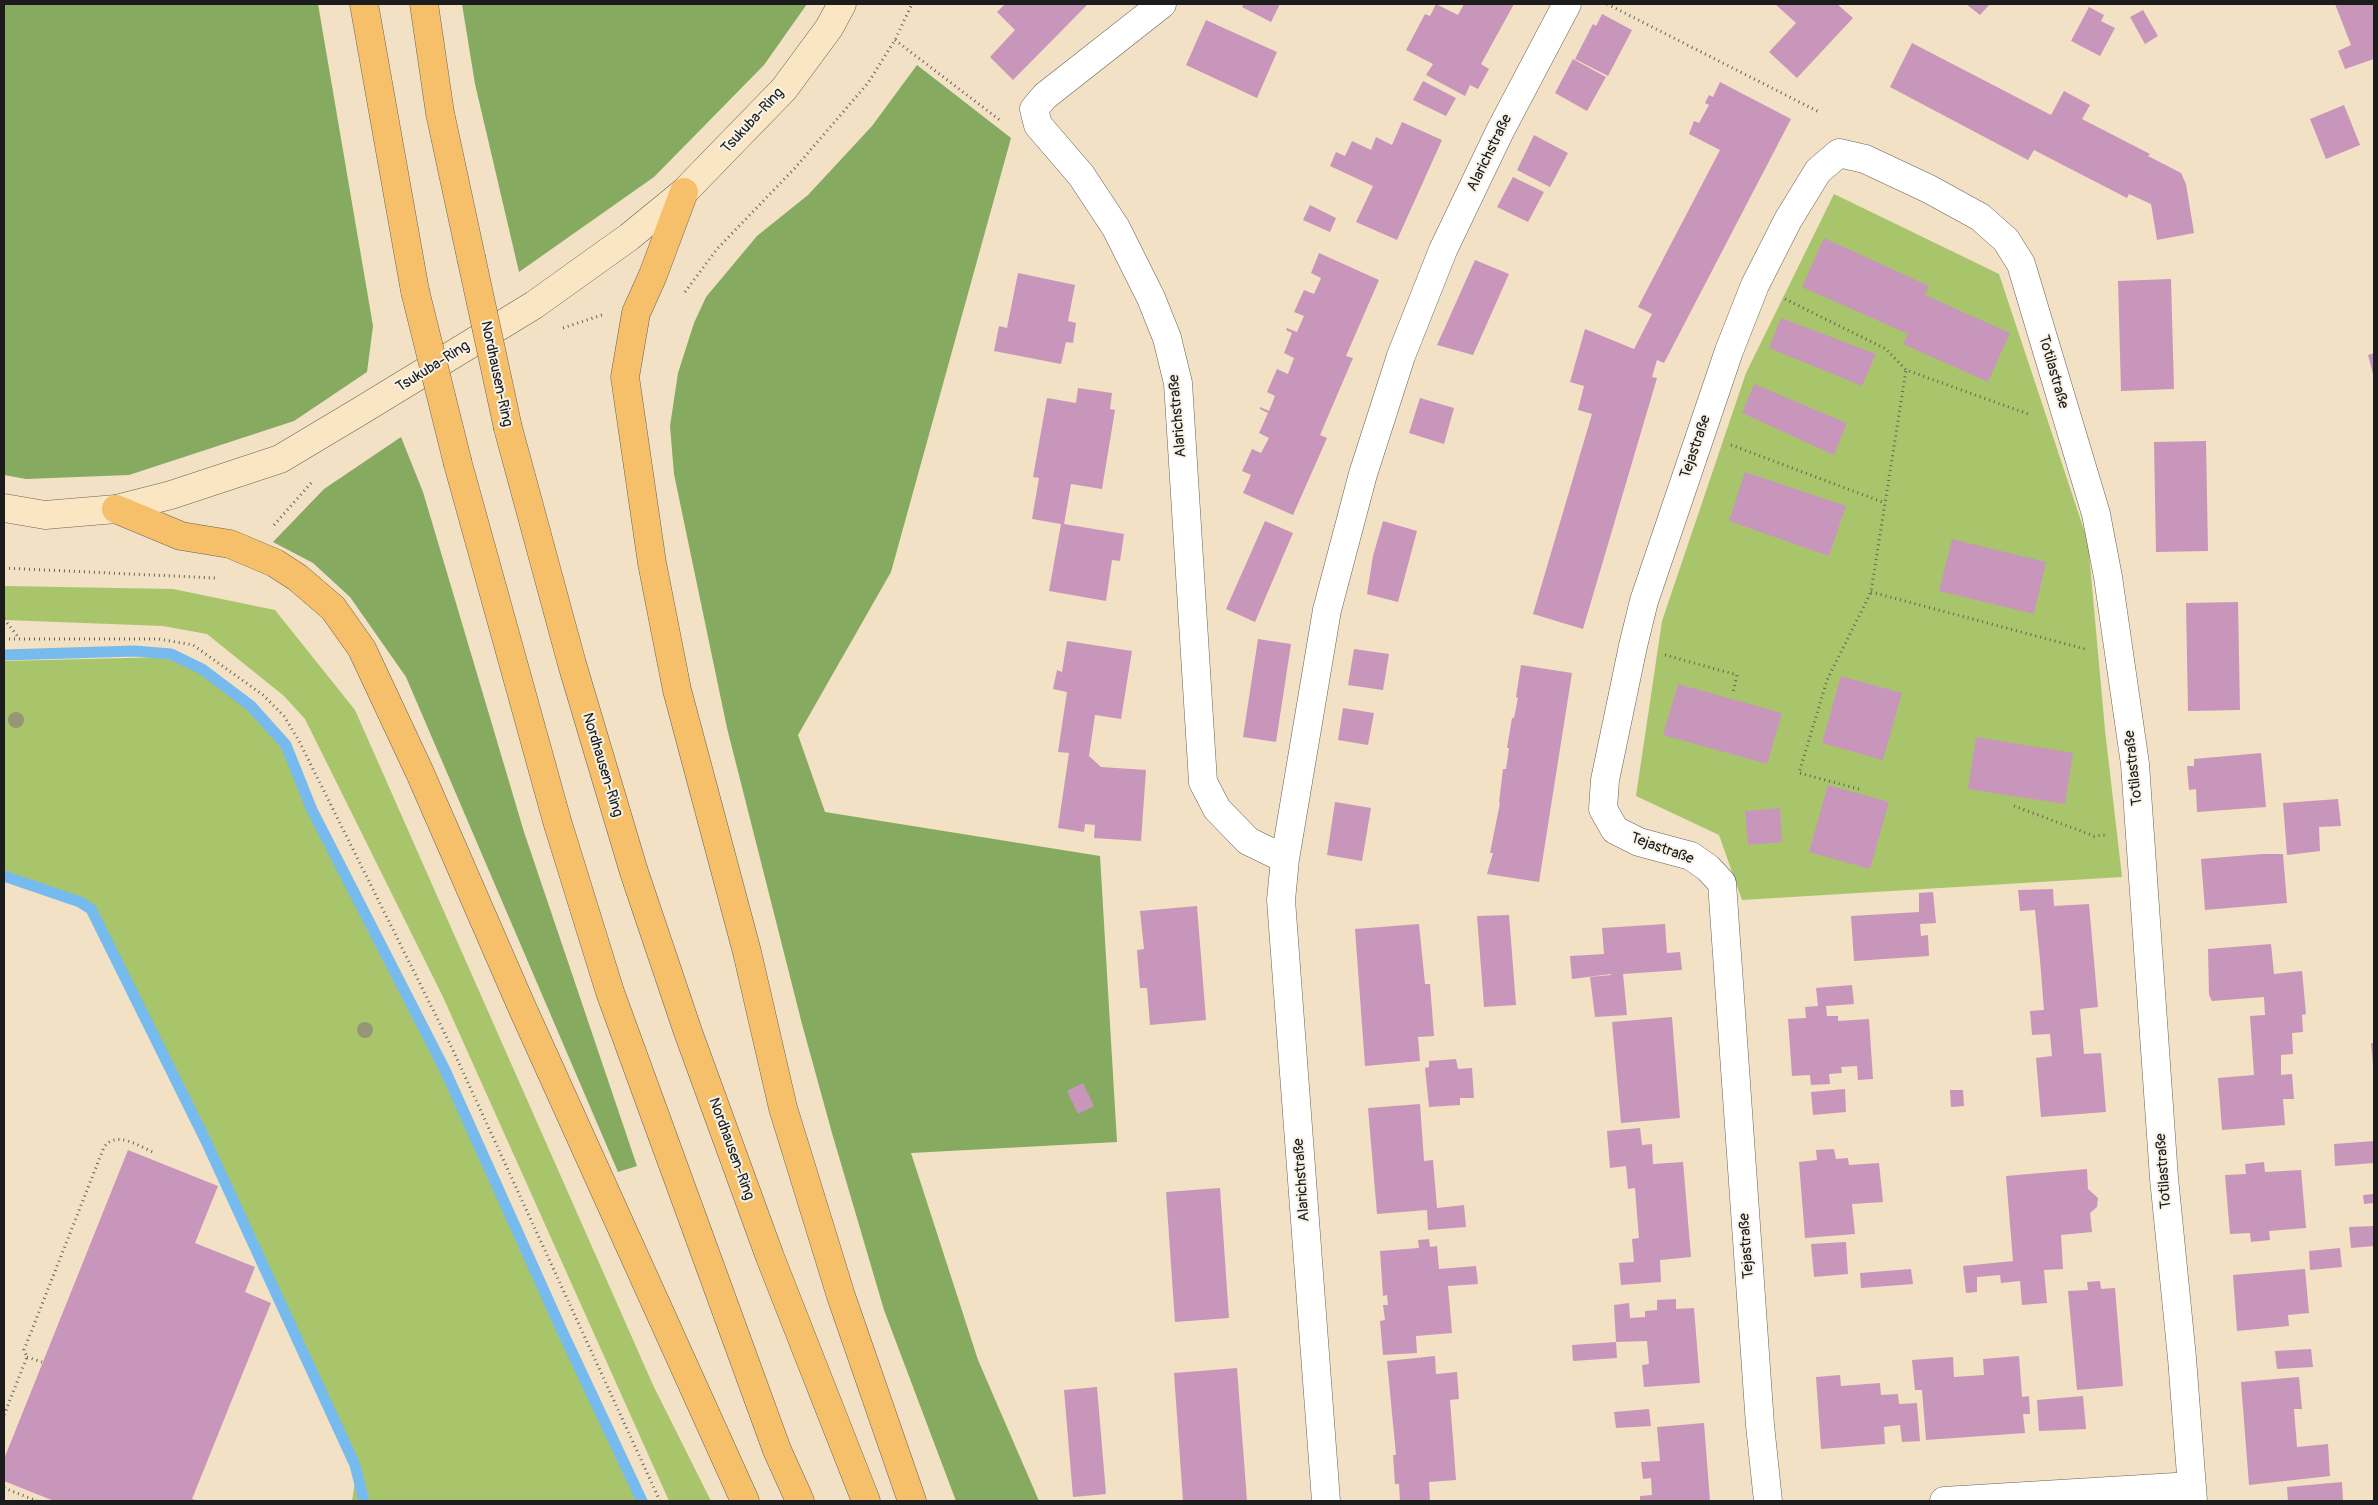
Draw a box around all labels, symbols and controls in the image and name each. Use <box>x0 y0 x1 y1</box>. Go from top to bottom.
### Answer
street label: Tsukuba-Ring <box>718 84 788 158</box>
street label: Alarichstraße <box>1464 111 1516 195</box>
street label: Nordhausen-Ring <box>476 319 516 429</box>
street label: Totilastraße <box>2034 333 2072 411</box>
street label: Tsukuba-Ring <box>393 337 473 397</box>
street label: Alarichstraße <box>1165 374 1191 458</box>
street label: Tejastraße <box>1677 413 1715 481</box>
street label: Nordhausen-Ring <box>578 711 626 819</box>
street label: Totilastraße <box>2121 729 2147 807</box>
street label: Tejastraße <box>1628 829 1696 869</box>
street label: Nordhausen-Ring <box>704 1095 758 1203</box>
street label: Totilastraße <box>2152 1133 2176 1209</box>
street label: Alarichstraße <box>1290 1138 1314 1222</box>
street label: Tejastraße <box>1736 1213 1758 1279</box>

